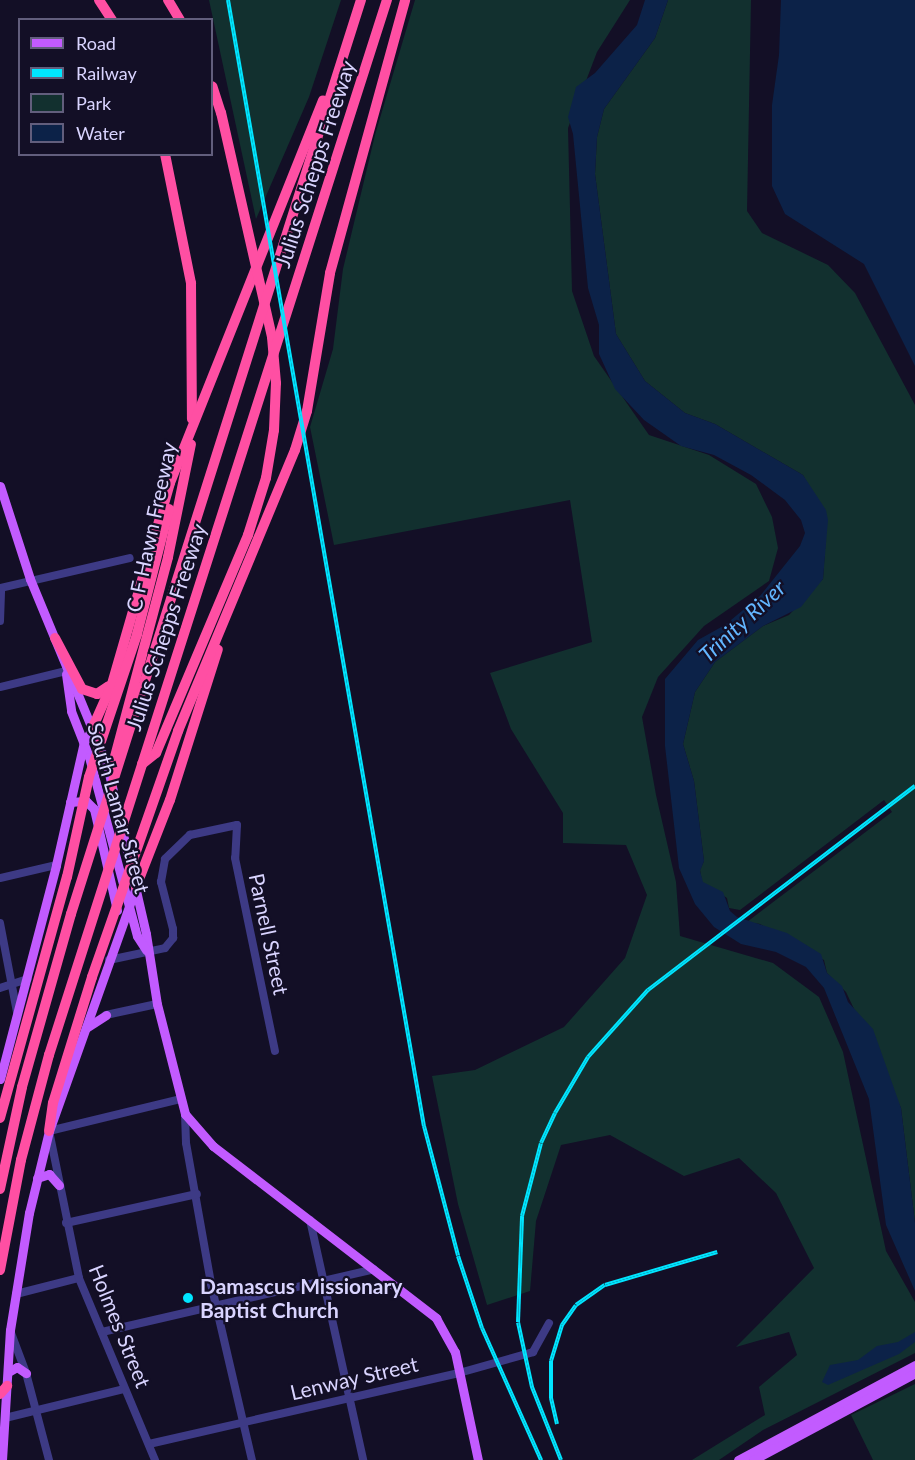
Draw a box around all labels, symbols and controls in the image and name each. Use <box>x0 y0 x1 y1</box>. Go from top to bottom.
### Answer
legend <box>18 18 213 156</box>
text: Road <box>76 32 116 54</box>
street label: Julius Schepps Freeway <box>270 57 360 271</box>
text: Railway <box>76 62 137 84</box>
text: Park <box>76 92 111 114</box>
text: Water <box>76 122 125 144</box>
street label: C F Hawn Freeway <box>121 439 181 615</box>
street label: Julius Schepps Freeway <box>121 520 211 734</box>
water label: Trinity River <box>693 574 791 668</box>
street label: South Lamar Street <box>83 720 155 896</box>
street label: Parnell Street <box>244 871 294 997</box>
street label: Holmes Street <box>84 1261 156 1391</box>
place label: Damascus Missionary Baptist Church <box>200 1273 402 1323</box>
marker: Damascus Missionary Baptist Church <box>181 1291 195 1305</box>
street label: Lenway Street <box>287 1351 421 1405</box>

